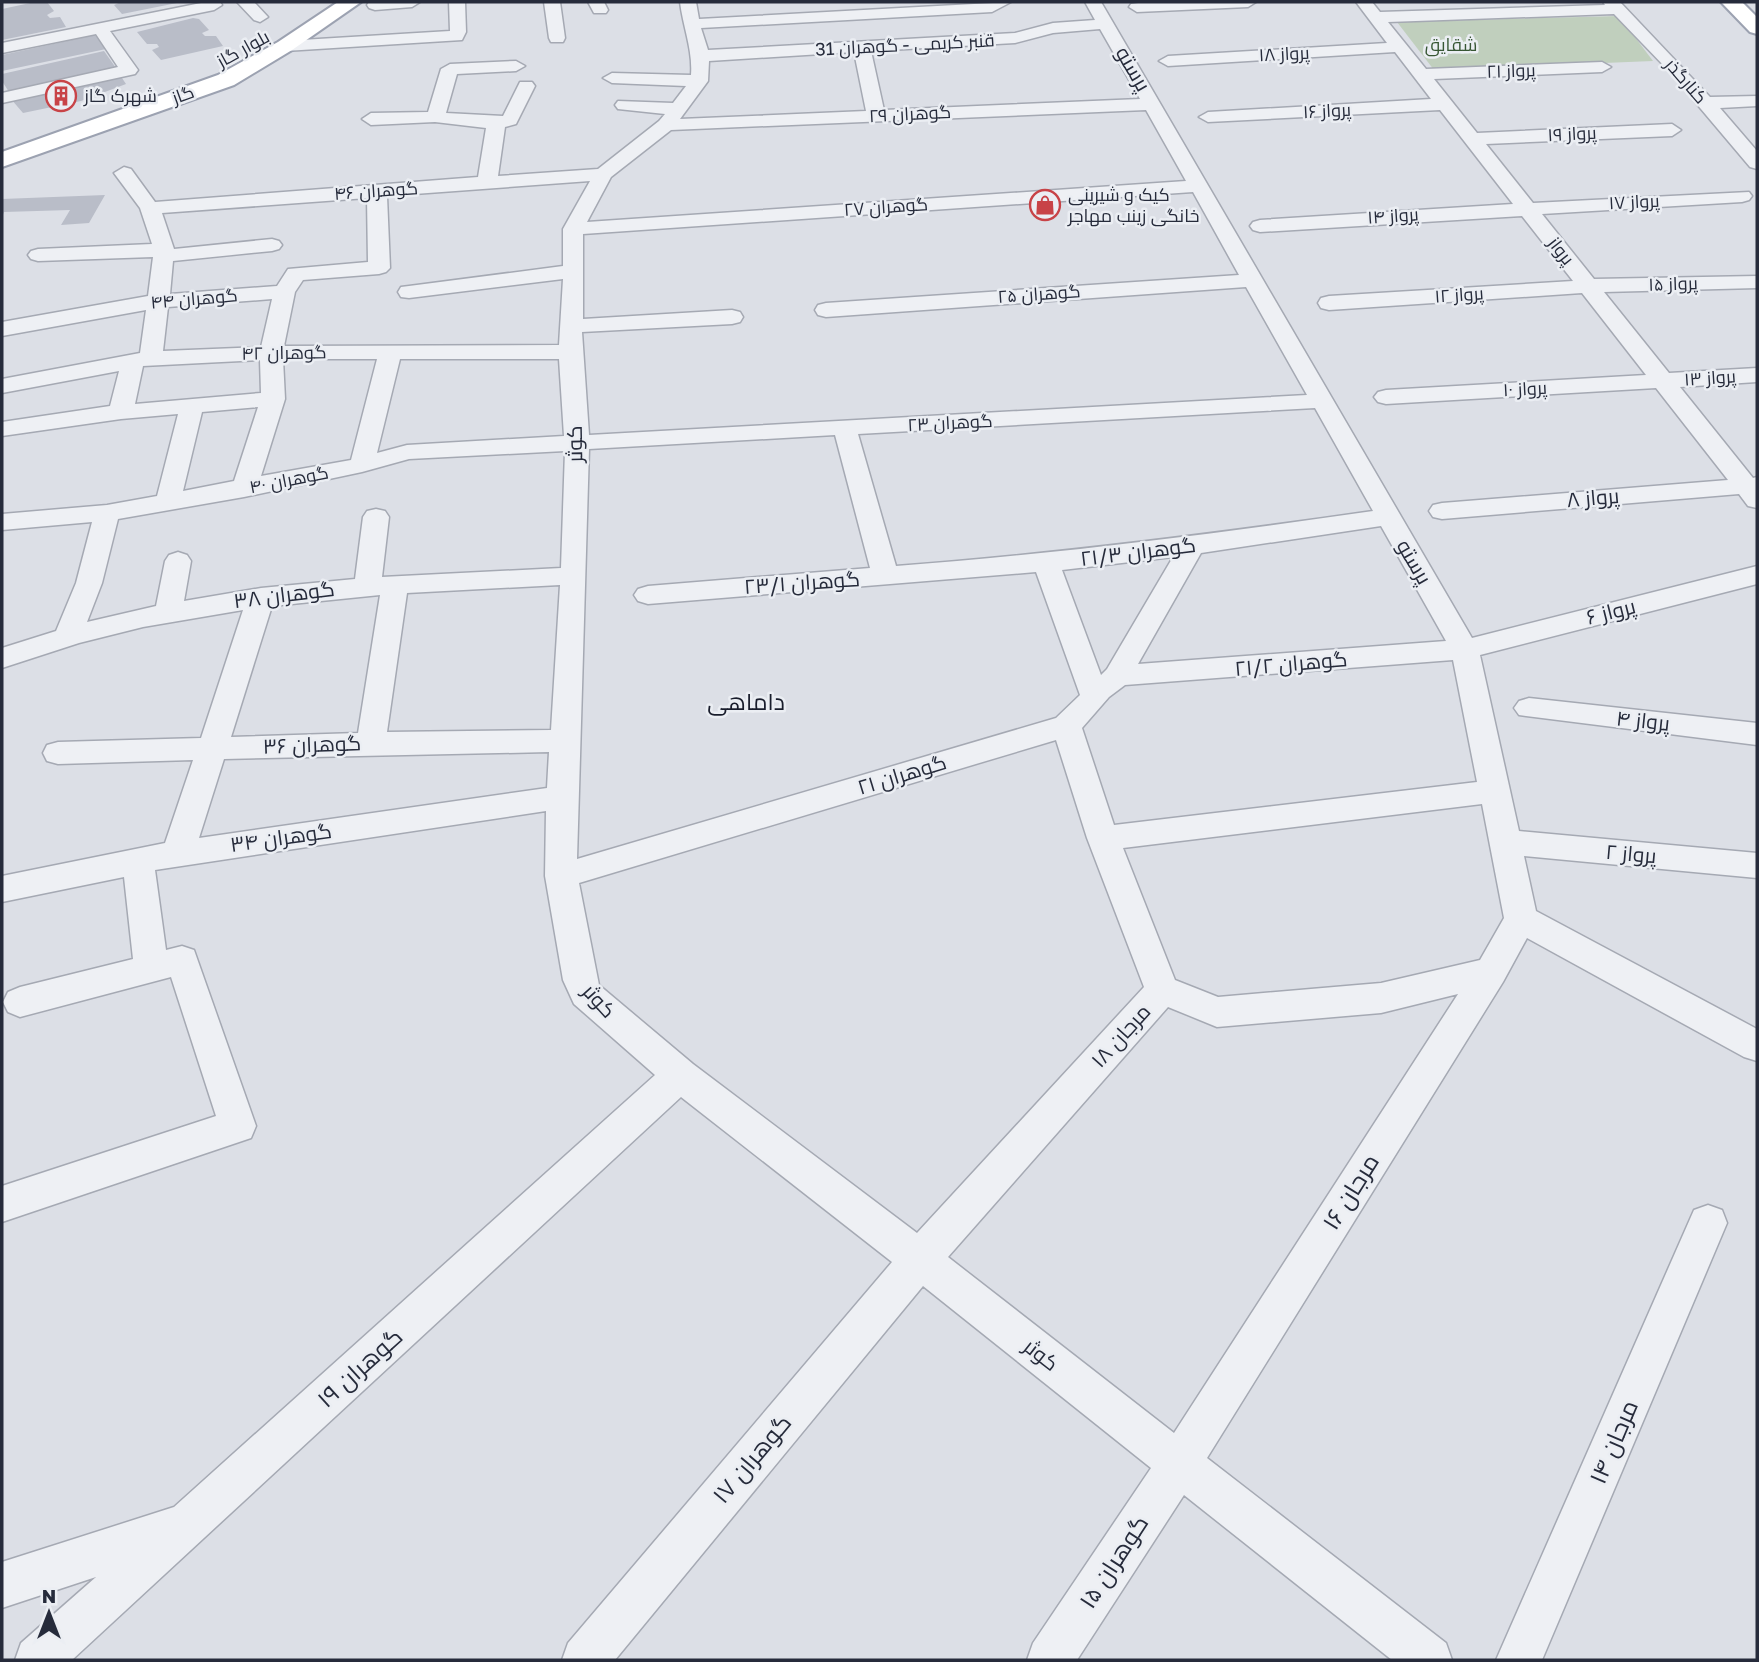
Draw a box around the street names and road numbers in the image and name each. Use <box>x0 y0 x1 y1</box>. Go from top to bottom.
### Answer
street label: بلوار گاز <box>211 25 273 73</box>
street label: قنبر کریمی - گوهران 31 <box>815 28 995 61</box>
street label: پرستو <box>1109 41 1157 97</box>
street label: پرواز ۱۸ <box>1258 41 1310 67</box>
street label: کنارگذر <box>1660 52 1712 108</box>
street label: پرواز ۲۱ <box>1486 58 1536 84</box>
street label: گاز <box>168 80 197 109</box>
street label: پرواز ۱۶ <box>1302 98 1352 124</box>
street label: گوهران ۲۹ <box>868 100 952 127</box>
street label: پرواز ۱۹ <box>1547 121 1597 147</box>
street label: گوهران ۴۶ <box>333 176 419 205</box>
street label: پرواز ۱۷ <box>1608 189 1660 215</box>
street label: گوهران ۲۷ <box>843 192 929 221</box>
street label: پرواز ۱۴ <box>1366 202 1420 230</box>
street label: پرواز <box>1542 231 1580 270</box>
street label: پرواز ۱۵ <box>1648 271 1698 297</box>
street label: گوهران ۲۵ <box>997 279 1081 308</box>
street label: پرواز ۱۲ <box>1434 281 1485 309</box>
street label: گوهران ۴۴ <box>149 283 239 314</box>
street label: گوهران ۴۲ <box>241 340 327 365</box>
street label: پرواز ۱۳ <box>1683 364 1737 392</box>
street label: پرواز ۱۰ <box>1502 376 1548 402</box>
street label: گوهران ۲۳ <box>907 409 993 436</box>
street label: کوثر <box>561 425 587 464</box>
street label: گوهران ۴۰ <box>247 461 330 498</box>
street label: پرواز ۸ <box>1565 482 1621 514</box>
street label: گوهران ۲۱/۳ <box>1079 531 1197 572</box>
street label: پرستو <box>1390 534 1438 590</box>
street label: گوهران ۲۳/۱ <box>743 565 861 600</box>
street label: گوهران ۳۸ <box>232 575 336 614</box>
street label: پرواز ۶ <box>1583 592 1639 632</box>
street label: گوهران ۲۱/۲ <box>1234 645 1348 682</box>
street label: پرواز ۴ <box>1615 704 1672 738</box>
street label: گوهران ۳۶ <box>262 729 362 760</box>
street label: گوهران ۲۱ <box>854 748 950 801</box>
street label: گوهران ۳۴ <box>228 817 333 858</box>
street label: پرواز ۲ <box>1604 838 1658 870</box>
street label: کوثر <box>577 977 622 1023</box>
street label: مرجان ۱۸ <box>1085 998 1156 1073</box>
street label: مرجان ۱۶ <box>1315 1148 1385 1235</box>
street label: گوهران ۱۹ <box>310 1321 408 1413</box>
street label: کوثر <box>1018 1332 1064 1376</box>
street label: مرجان ۱۴ <box>1582 1395 1644 1488</box>
street label: گوهران ۱۷ <box>705 1408 797 1509</box>
street label: گوهران ۱۵ <box>1072 1509 1154 1614</box>

